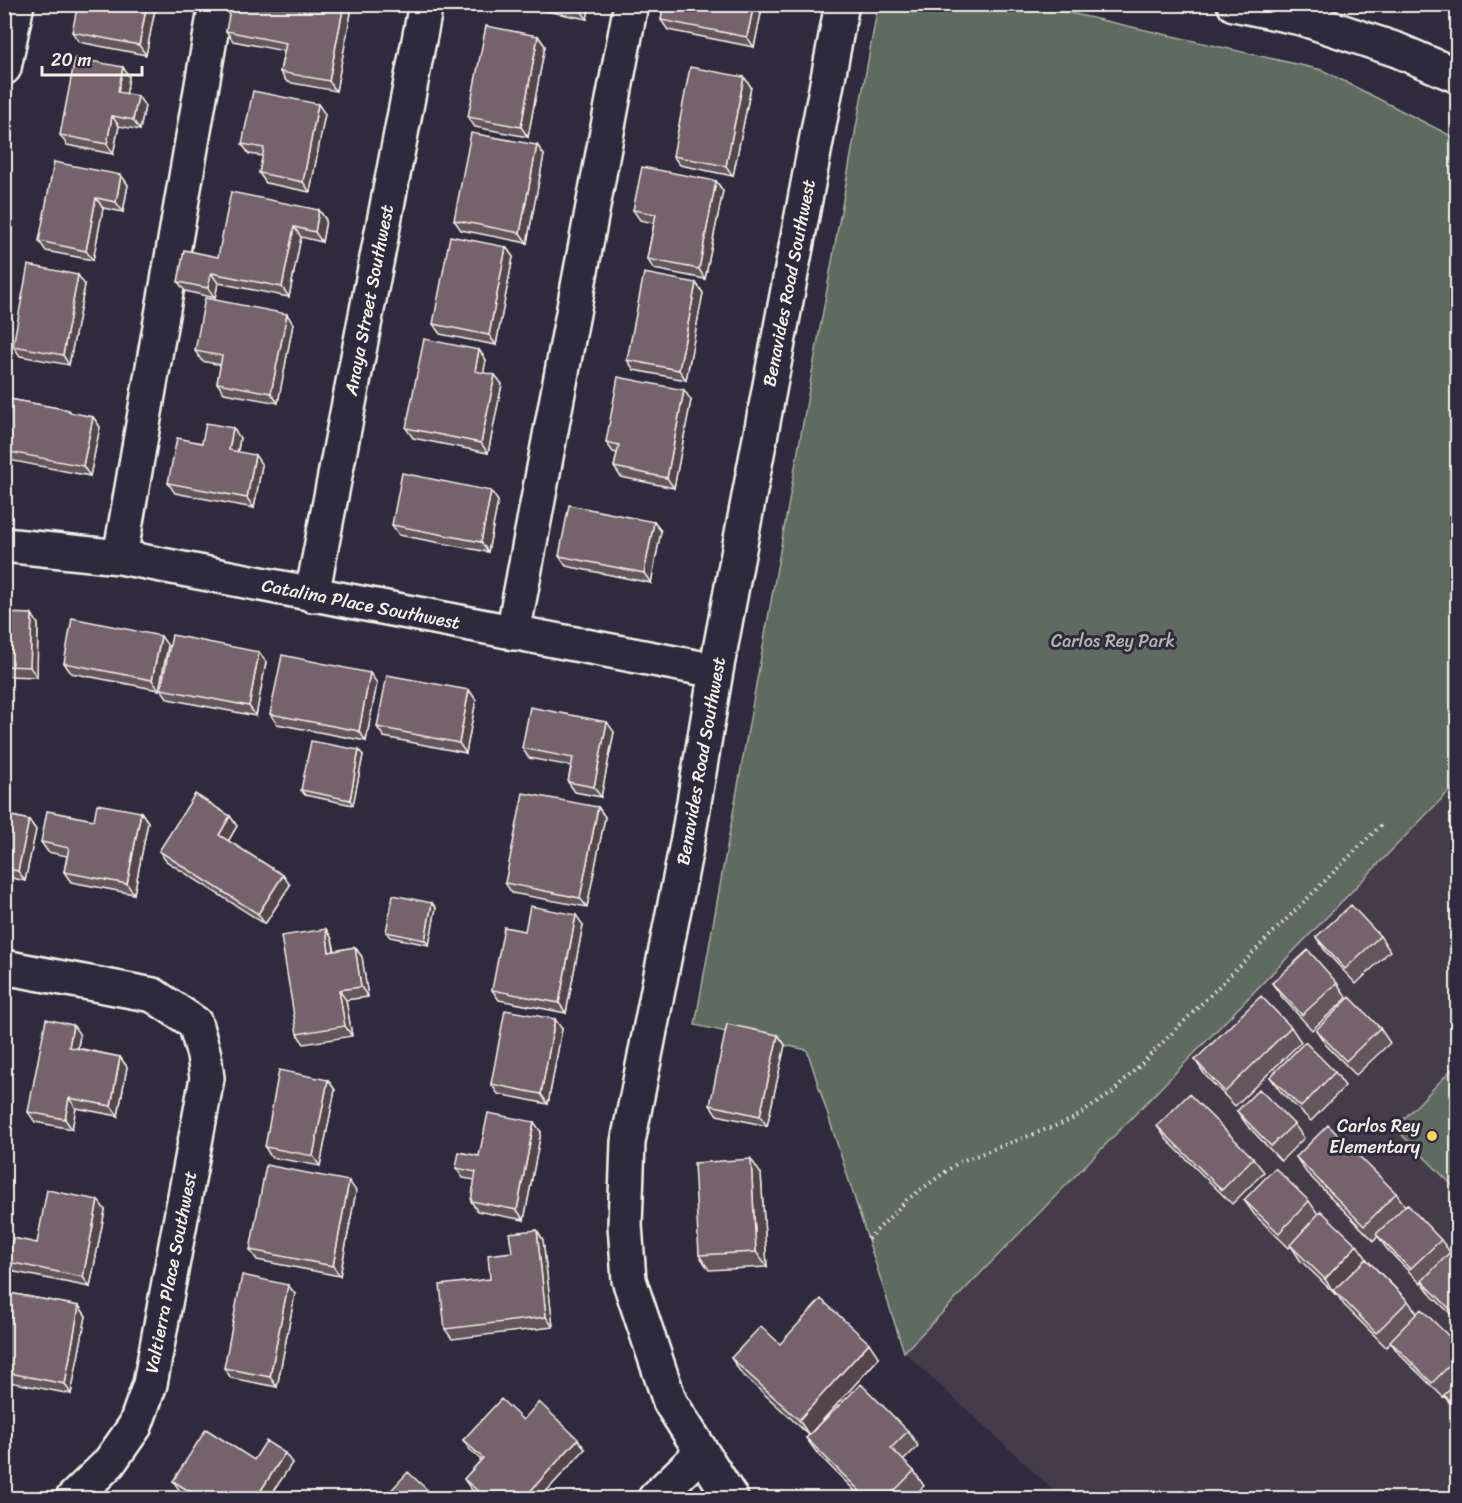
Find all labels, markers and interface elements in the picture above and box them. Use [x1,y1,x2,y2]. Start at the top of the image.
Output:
scale bar [42,39,142,77]
text: 20 m [51,44,91,76]
street label: Benavides Road Southwest [753,176,825,390]
street label: Anaya Street Southwest [335,202,403,399]
street label: Catalina Place Southwest [259,569,463,639]
park label: Carlos Rey Park [1051,625,1175,657]
street label: Benavides Road Southwest [667,654,735,868]
place label: Carlos Rey Elementary [1329,1110,1421,1163]
marker: Carlos Rey Elementary [1425,1129,1439,1143]
street label: Valtierra Place Southwest [136,1168,206,1376]

